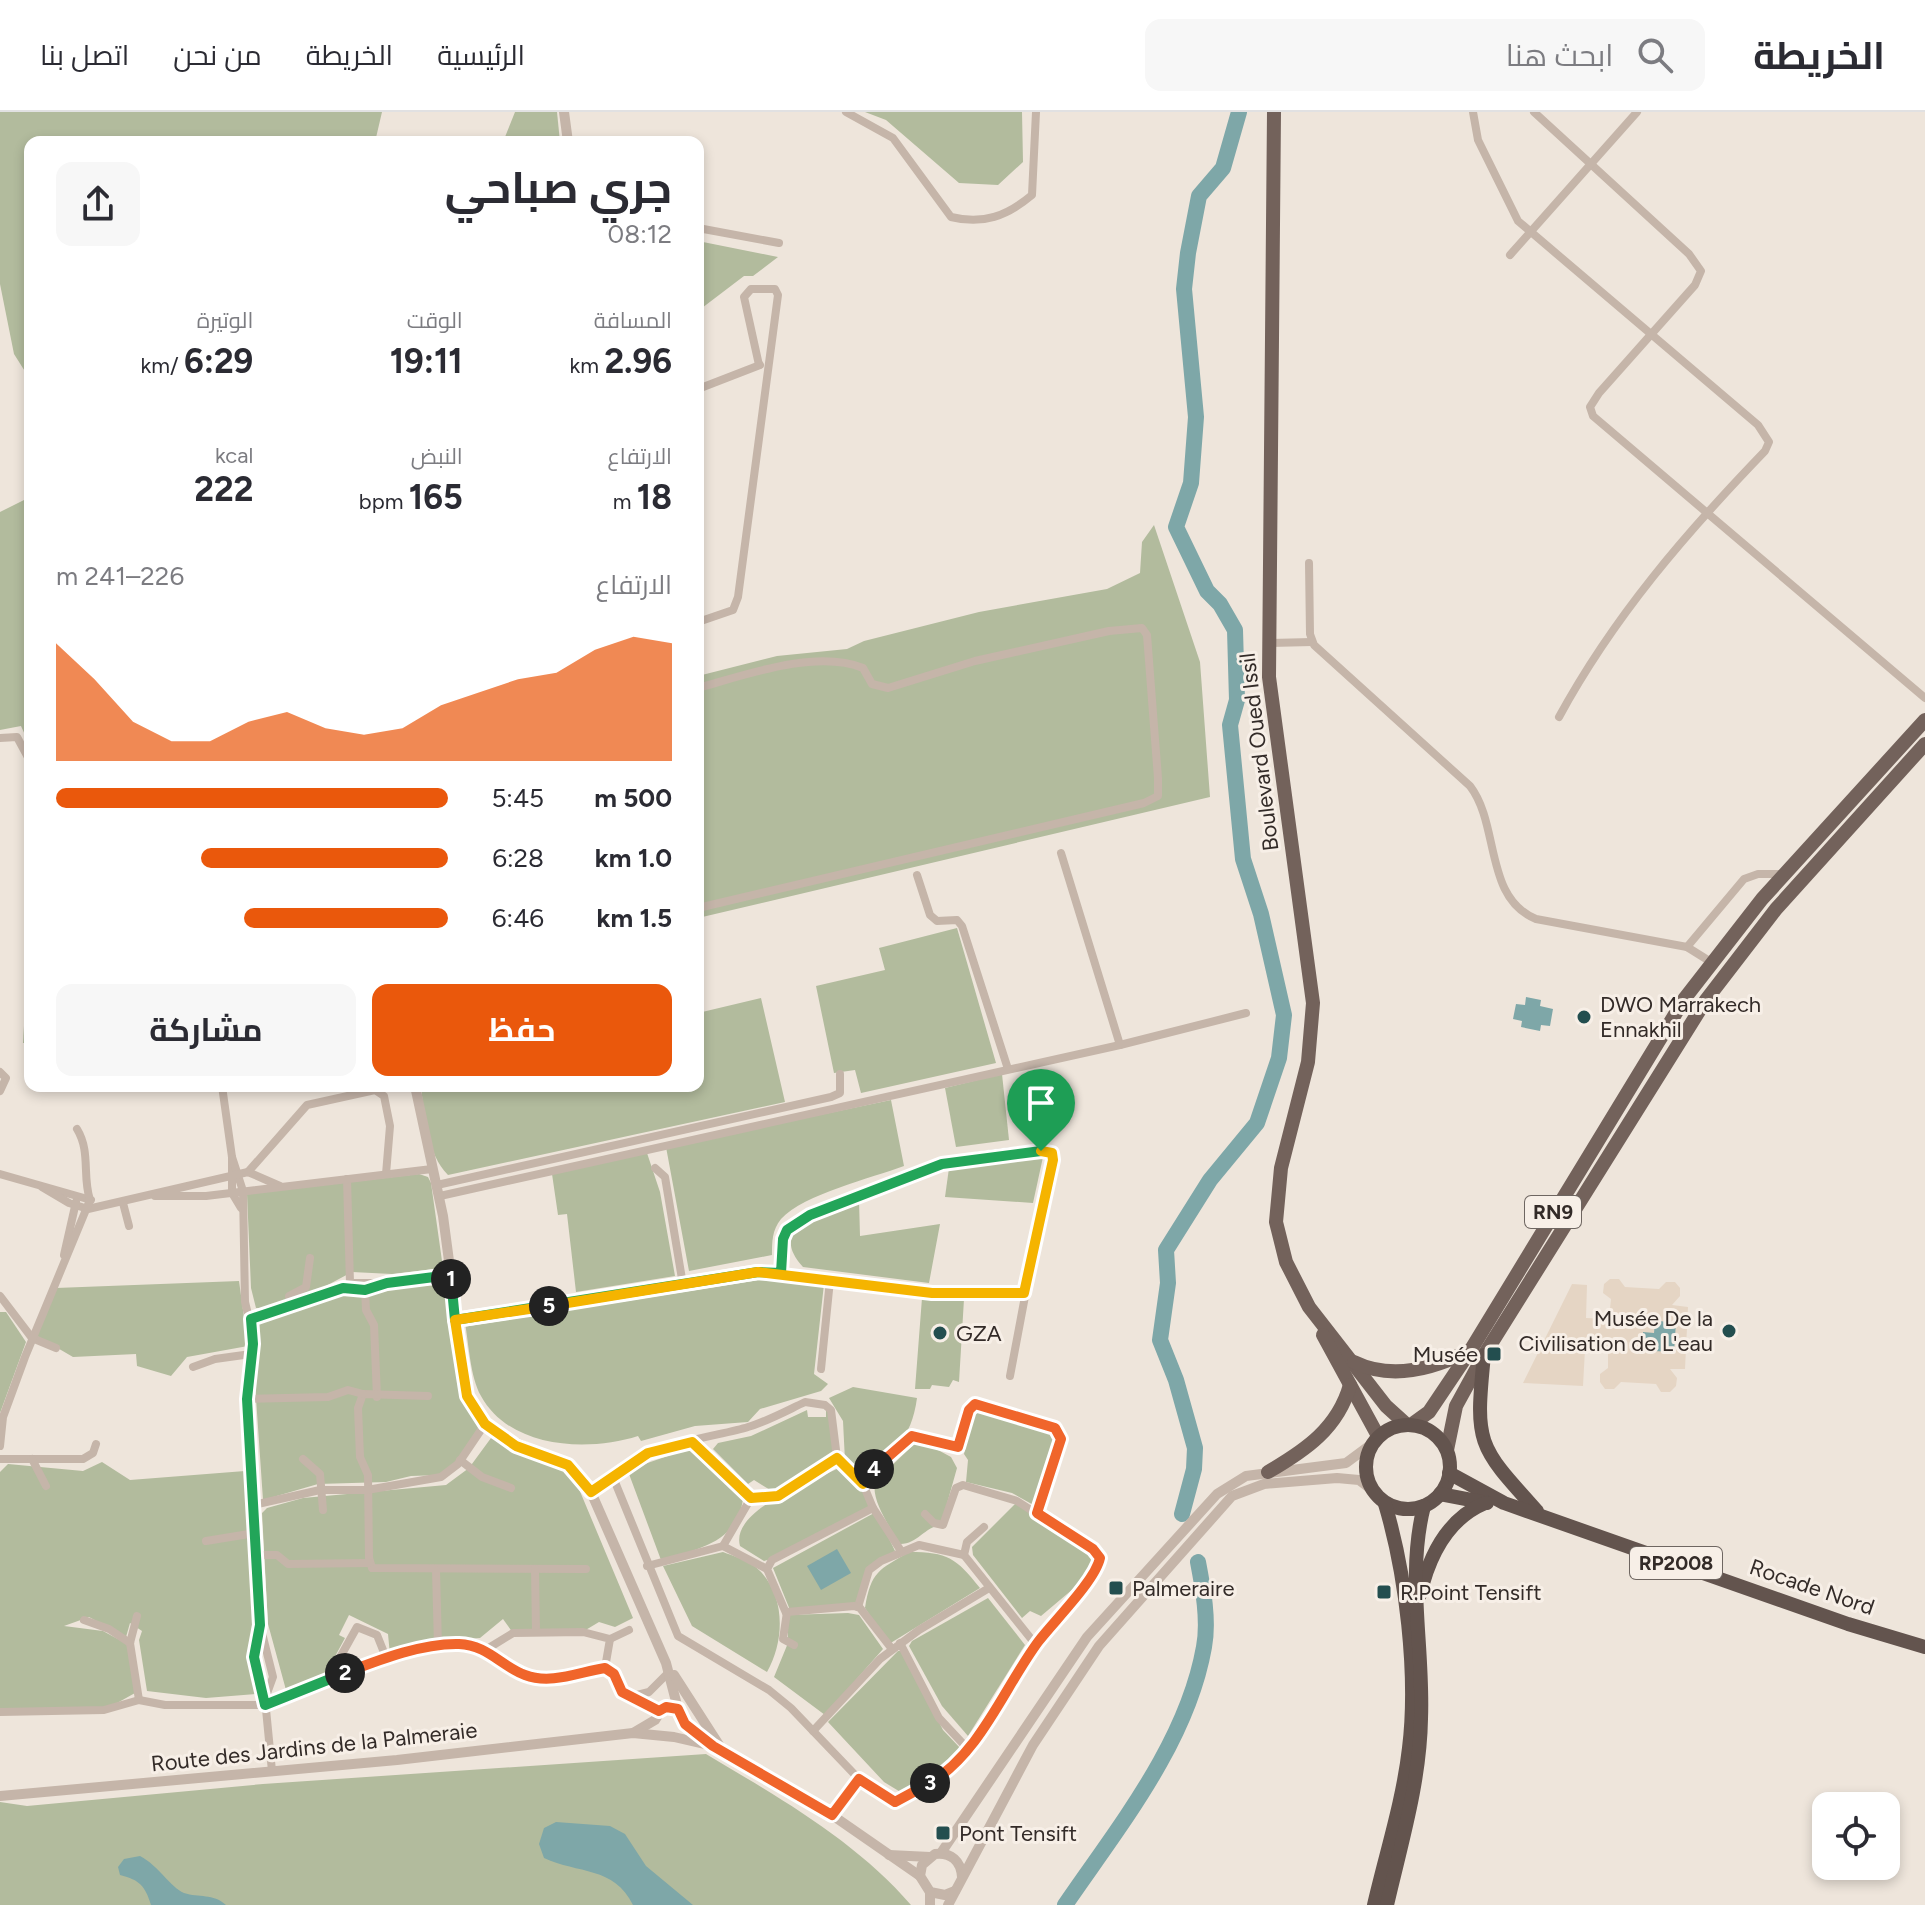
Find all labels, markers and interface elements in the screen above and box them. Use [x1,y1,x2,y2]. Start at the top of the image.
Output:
search box [1145,19,1705,91]
icon: search [1633,33,1677,77]
text: الخريطة [1753,33,1885,79]
text: ابحث هنا [1506,37,1613,74]
text: اتصل بنا [40,38,129,72]
text: من نحن [173,38,262,72]
text: الخريطة [306,38,393,72]
text: الرئيسية [437,38,525,72]
text: جري صباحي [445,161,672,214]
button: share [56,162,140,246]
text: 08:12 [608,218,672,250]
text: الوتيرة [197,307,253,334]
text: الوقت [407,307,463,334]
text: المسافة [594,307,672,334]
text: 6:29 [184,341,253,382]
text: 19:11 [390,341,463,382]
text: 2.96 [604,341,672,382]
text: /km [141,352,184,379]
text: km [570,352,604,379]
text: kcal [215,442,253,469]
text: النبض [411,443,463,470]
text: الارتفاع [608,443,672,470]
text: 222 [194,469,253,510]
text: 165 [409,477,463,518]
text: 18 [637,477,672,518]
text: bpm [359,488,409,515]
text: m [613,488,637,515]
text: 226–241 m [56,560,184,592]
text: الارتفاع [596,569,672,601]
street label: Boulevard Oued Issil [1233,651,1285,853]
text: 5:45 [491,782,544,814]
text: 500 m [594,782,672,814]
text: 6:28 [492,842,544,874]
text: 1.0 km [595,842,672,874]
text: 6:46 [492,902,544,934]
text: 1.5 km [597,902,672,934]
button: مشاركة [56,984,356,1076]
button: حفظ [372,984,672,1076]
place label: DWO Marrakech Ennakhil [1600,991,1761,1043]
marker: DWO Marrakech Ennakhil [1575,1008,1593,1026]
pin [1007,1069,1075,1151]
icon: arrive [1019,1081,1063,1125]
road number: RN9 [1525,1196,1581,1228]
pin: 1 [431,1259,471,1299]
text: 1 [446,1265,456,1292]
pin: 5 [529,1286,569,1326]
text: 5 [543,1292,555,1319]
place label: Musée De la Civilisation de L'eau [1518,1305,1713,1357]
place label: GZA [956,1320,1002,1347]
marker: Musée De la Civilisation de L'eau [1720,1322,1738,1340]
marker: GZA [931,1324,949,1342]
place label: Musée [1413,1341,1478,1368]
marker: Musée [1485,1345,1503,1363]
pin: 4 [854,1449,894,1489]
text: 4 [867,1455,881,1482]
road number: RP2008 [1630,1547,1722,1579]
street label: Rocade Nord [1746,1553,1878,1621]
place label: Palmeraire [1132,1575,1235,1602]
marker: Palmeraire [1107,1579,1125,1597]
place label: R.Point Tensift [1400,1579,1542,1606]
marker: R.Point Tensift [1375,1583,1393,1601]
pin: 2 [325,1653,365,1693]
text: 2 [339,1659,351,1686]
street label: Route des Jardins de la Palmeraie [150,1716,478,1778]
pin: 3 [910,1763,950,1803]
text: 3 [924,1769,936,1796]
map controls [1812,1792,1900,1880]
button: locate [1812,1792,1900,1880]
place label: Pont Tensift [959,1820,1077,1847]
marker: Pont Tensift [934,1824,952,1842]

